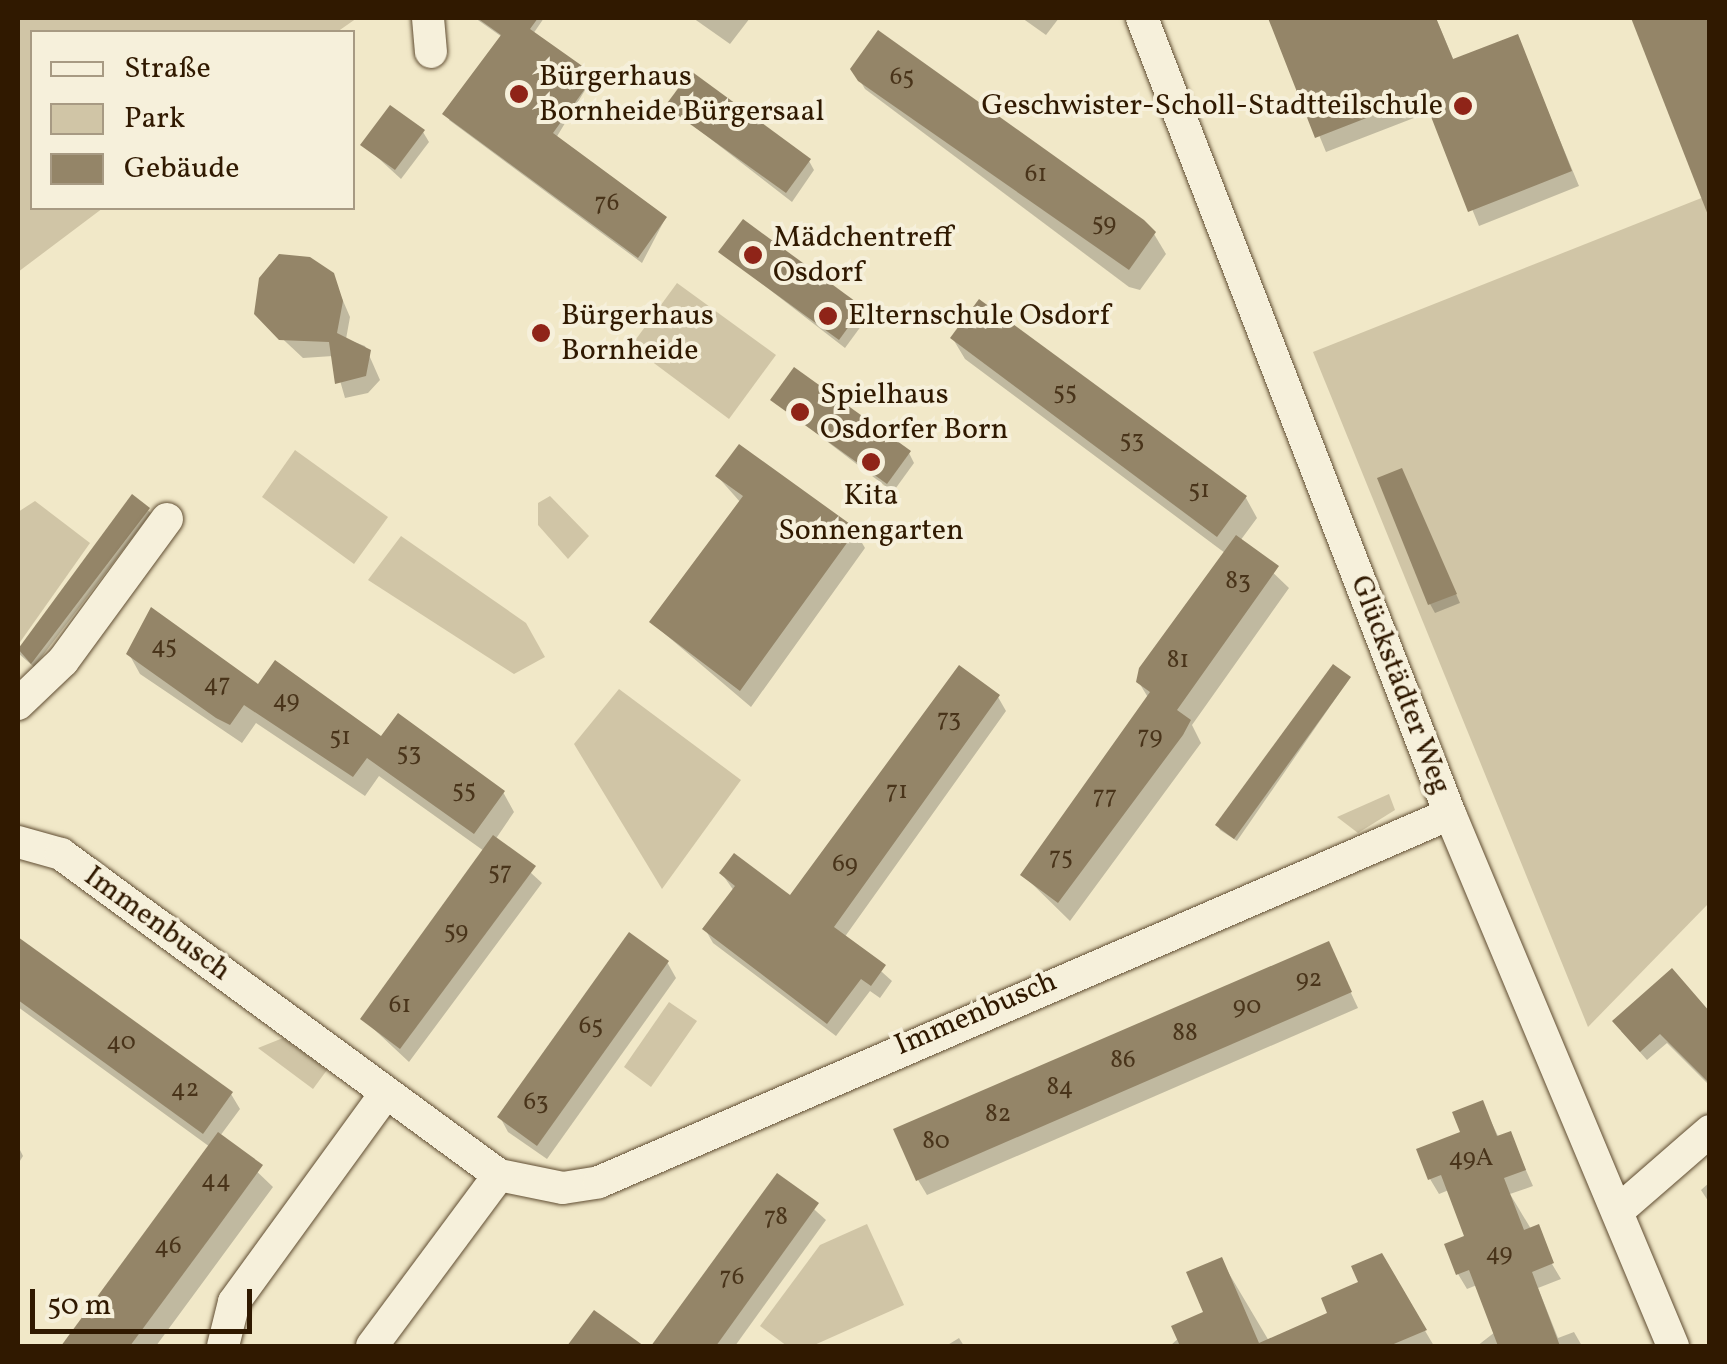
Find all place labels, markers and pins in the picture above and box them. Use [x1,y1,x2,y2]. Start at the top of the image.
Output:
place label: Bürgerhaus Bornheide Bürgersaal [539,59,824,130]
marker: Bürgerhaus Bornheide Bürgersaal [508,83,530,105]
place label: Geschwister-Scholl-Stadtteilschule [982,88,1443,124]
marker: Geschwister-Scholl-Stadtteilschule [1452,95,1474,117]
place label: Mädchentreff Osdorf [773,220,953,290]
marker: Mädchentreff Osdorf [742,244,764,266]
place label: Bürgerhaus Bornheide [561,298,714,368]
place label: Elternschule Osdorf [848,298,1110,334]
marker: Elternschule Osdorf [817,305,839,327]
marker: Bürgerhaus Bornheide [530,322,552,344]
place label: Spielhaus Osdorfer Born [820,377,1008,448]
marker: Spielhaus Osdorfer Born [789,401,811,423]
marker: Kita Sonnengarten [860,451,882,473]
place label: Kita Sonnengarten [778,478,964,548]

